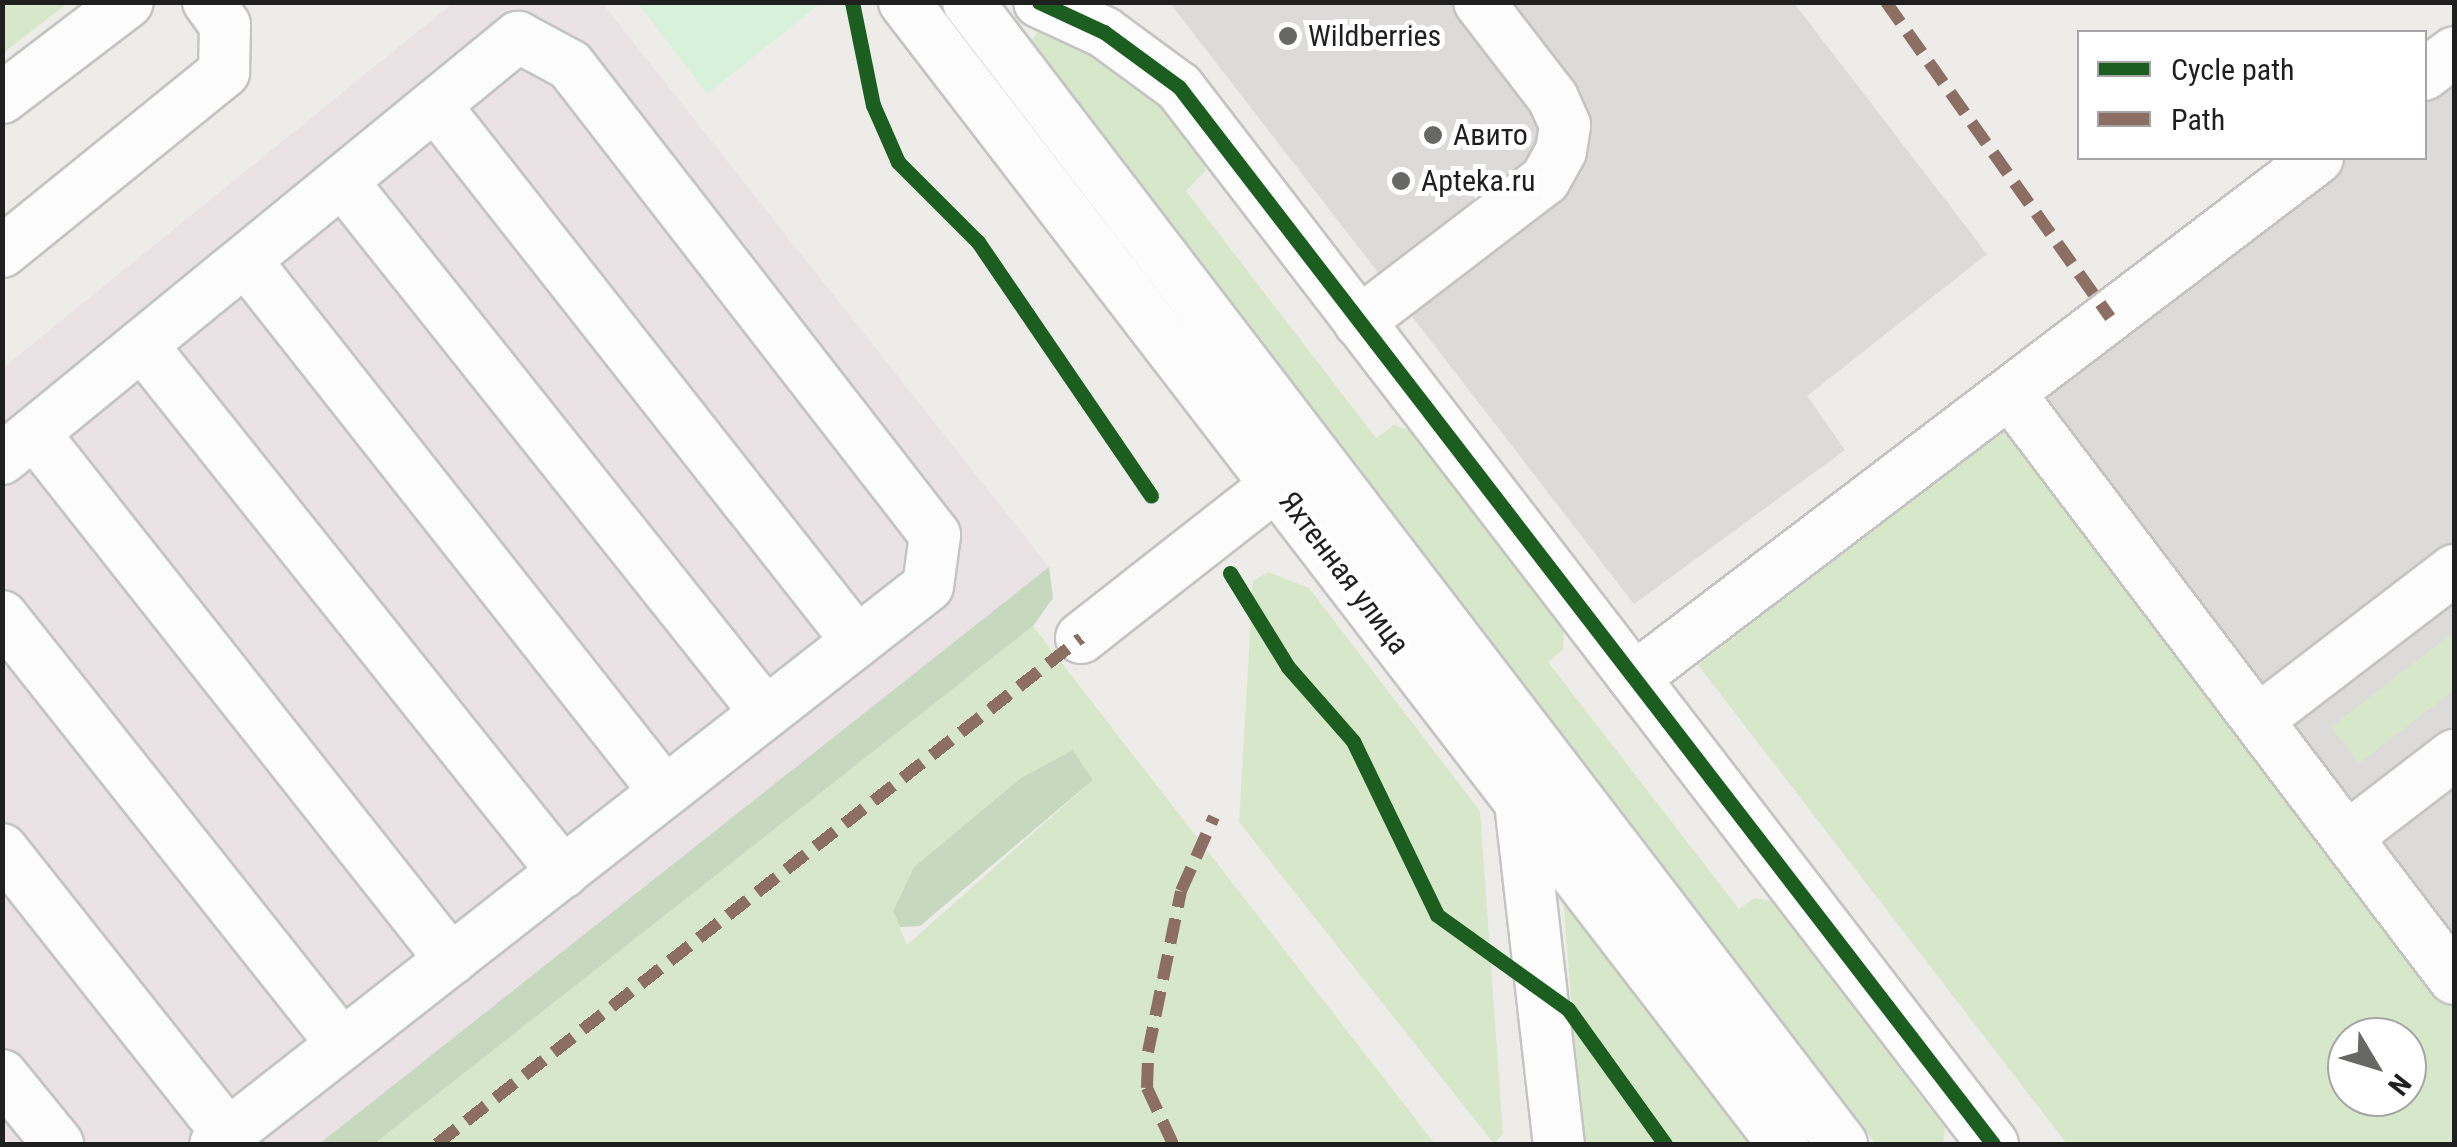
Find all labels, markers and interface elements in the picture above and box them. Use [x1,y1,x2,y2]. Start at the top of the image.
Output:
place label: Wildberries [1308,18,1441,54]
marker: Wildberries [1277,25,1299,47]
legend [2077,30,2427,160]
text: Cycle path [2171,52,2295,87]
text: Path [2171,102,2225,137]
place label: Авито [1453,117,1528,153]
marker: Авито [1422,124,1444,146]
place label: Apteka.ru [1421,163,1535,199]
marker: Apteka.ru [1390,170,1412,192]
street label: Яхтенная улица [1271,484,1417,662]
north arrow [2327,1017,2427,1117]
text: N [2381,1068,2418,1101]

